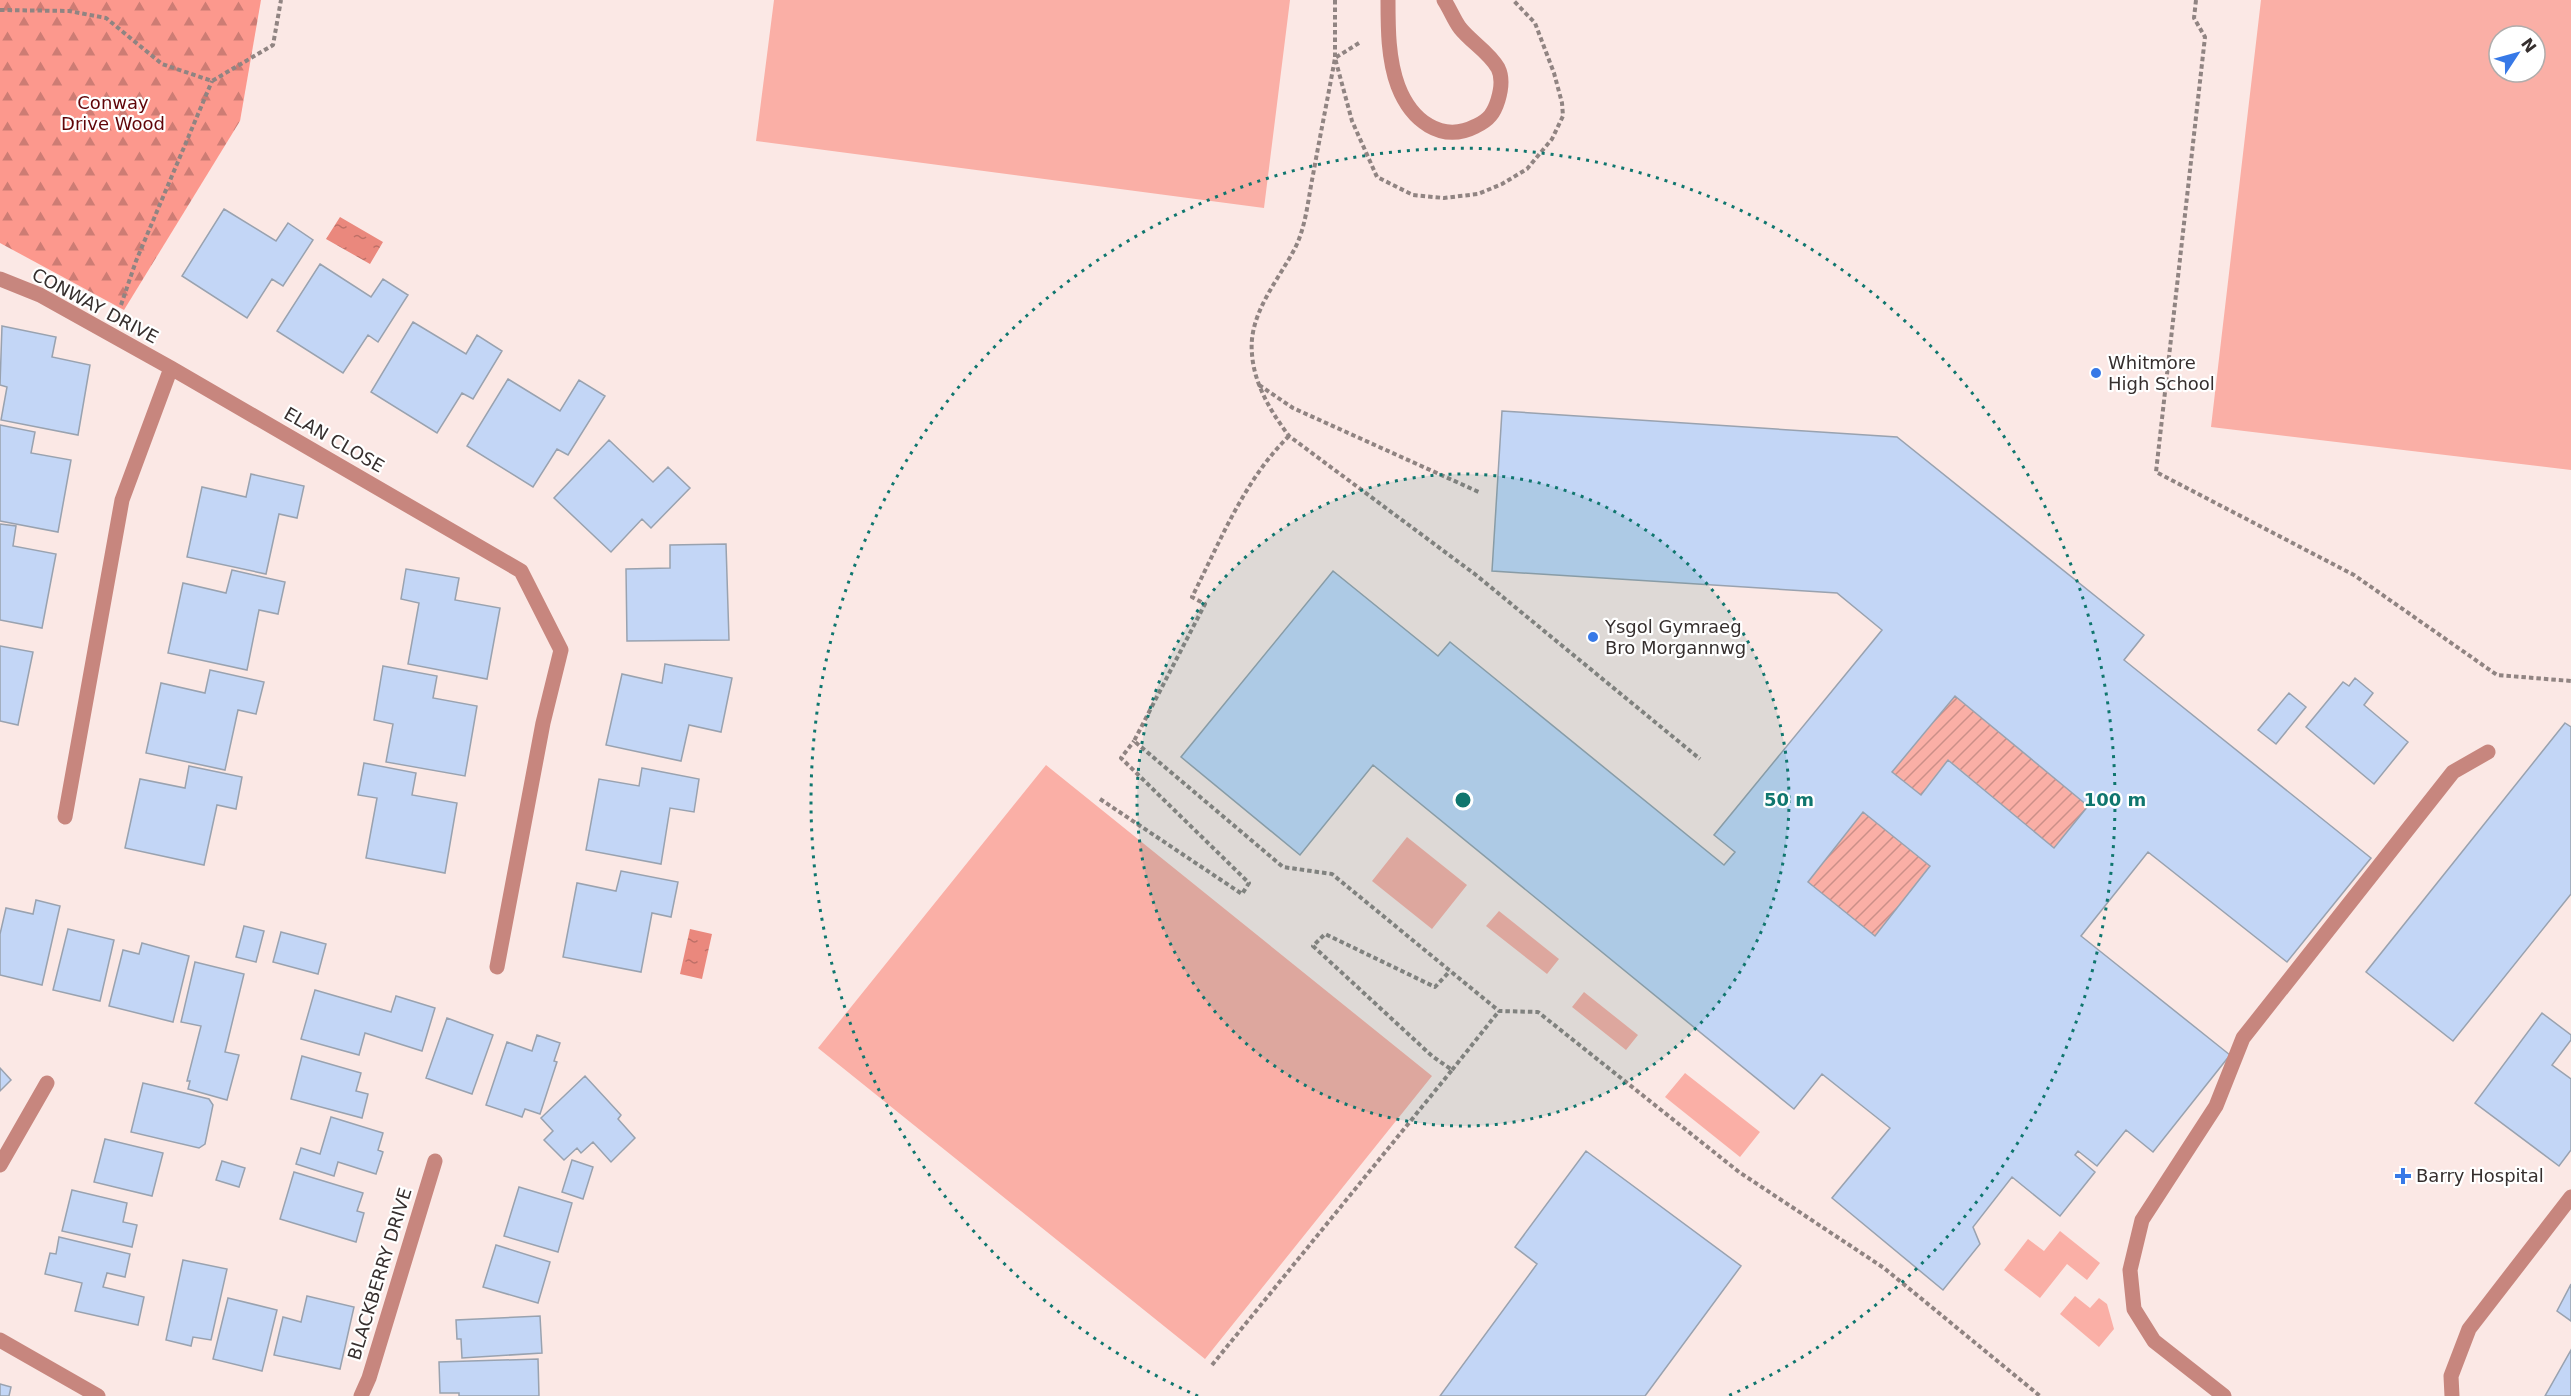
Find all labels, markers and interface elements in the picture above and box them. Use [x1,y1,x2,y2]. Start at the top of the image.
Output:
north arrow [2487,24,2547,84]
text: N [2517,34,2540,56]
park label: Conway Drive Wood [61,92,165,134]
street label: CONWAY DRIVE [28,263,162,348]
place label: Whitmore High School [2108,352,2215,394]
marker: Whitmore High School [2089,366,2103,380]
street label: ELAN CLOSE [280,402,388,477]
place label: Ysgol Gymraeg Bro Morgannwg [1604,616,1746,658]
marker: Ysgol Gymraeg Bro Morgannwg [1586,630,1600,644]
text: 50 m [1764,789,1814,810]
text: 100 m [2084,789,2146,810]
centre of rings [1453,790,1473,810]
place label: Barry Hospital [2416,1165,2544,1186]
marker: Barry Hospital [2394,1167,2412,1185]
street label: BLACKBERRY DRIVE [343,1185,416,1362]

